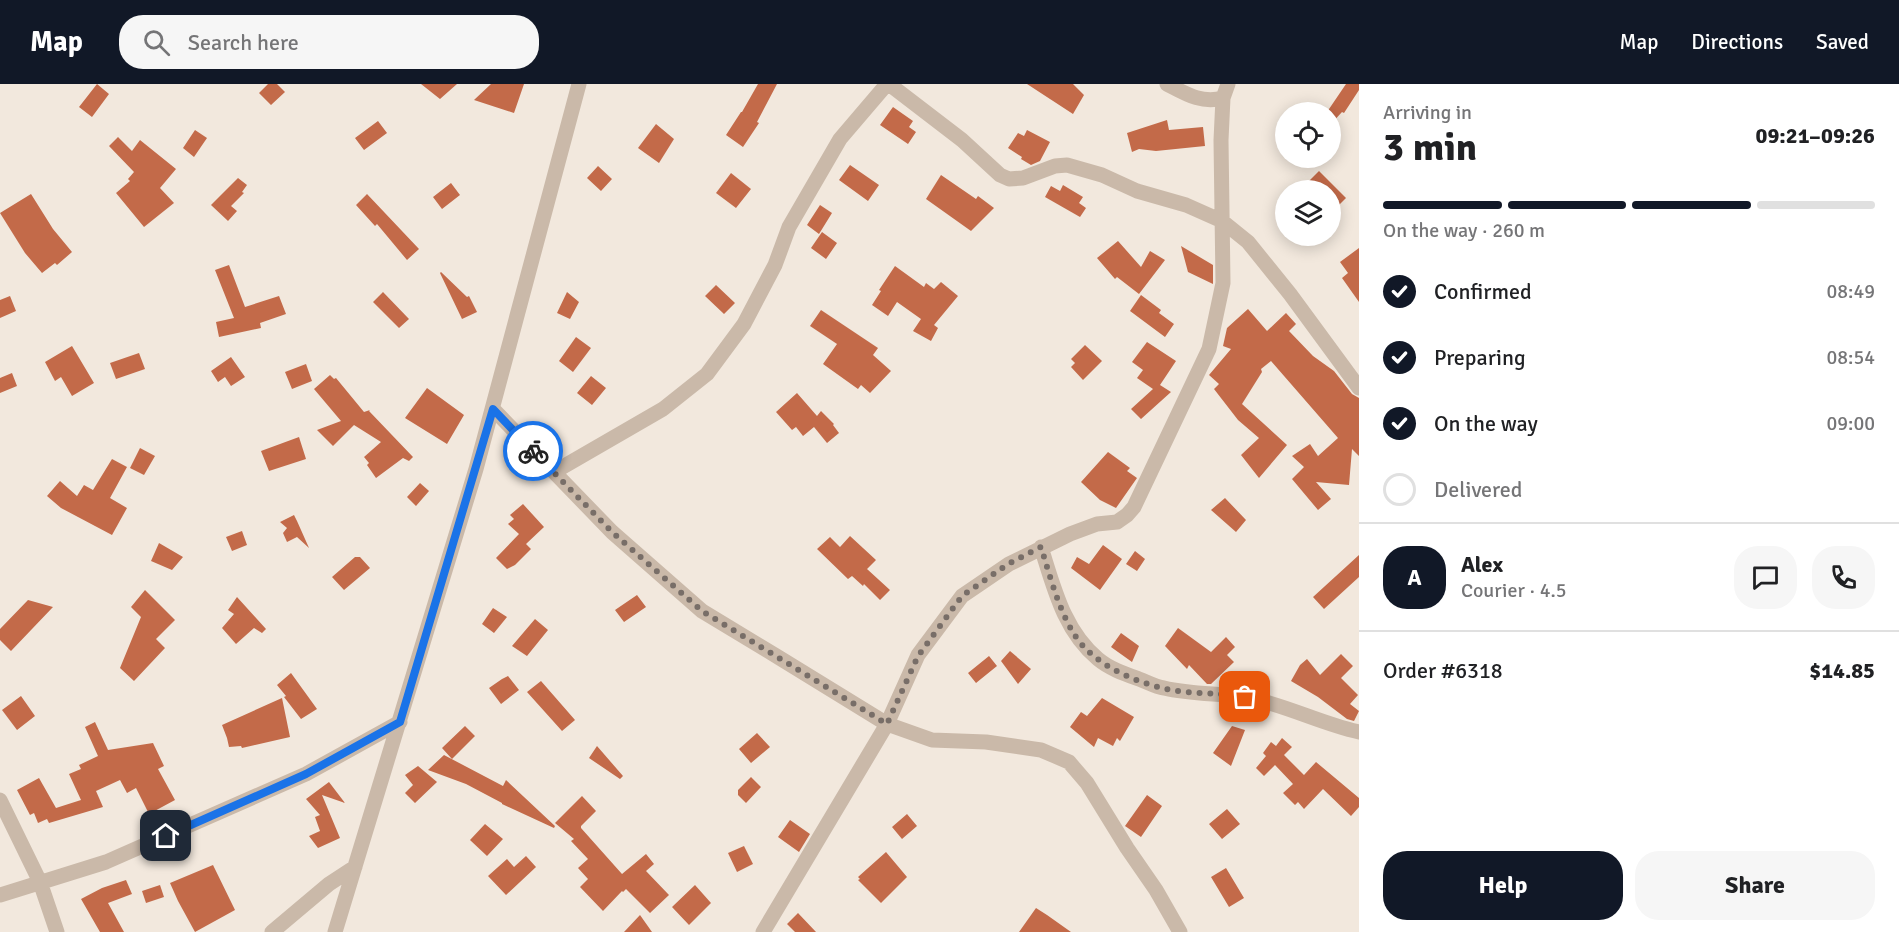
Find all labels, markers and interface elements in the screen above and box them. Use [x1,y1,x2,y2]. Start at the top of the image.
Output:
search box [119,15,539,69]
text: Map [30,25,83,59]
icon: search [140,26,173,59]
text: Search here [188,29,299,56]
text: Map [1620,29,1658,55]
text: Directions [1691,29,1783,55]
text: Saved [1816,29,1869,55]
text: Arriving in [1383,100,1472,125]
map controls [1275,102,1341,246]
button: locate [1275,102,1341,168]
text: 09:21–09:26 [1756,122,1875,149]
text: 3 min [1383,123,1477,171]
button: layers [1275,180,1341,246]
text: On the way · 260 m [1383,218,1545,243]
icon: check [1383,275,1416,308]
text: Confirmed [1434,278,1532,305]
text: 08:49 [1826,279,1875,304]
icon: check [1383,341,1416,374]
text: Preparing [1434,344,1526,371]
text: 08:54 [1826,345,1875,370]
icon: check [1383,407,1416,440]
text: On the way [1434,410,1538,437]
text: 09:00 [1826,411,1875,436]
courier [503,421,563,481]
icon: bike [517,435,550,468]
text: Delivered [1434,476,1522,503]
button: chat [1734,546,1797,609]
button: phone [1812,546,1875,609]
text: Alex [1461,551,1503,578]
text: A [1407,564,1422,591]
text: Courier · 4.5 [1461,578,1567,603]
text: Order #6318 [1383,657,1503,684]
text: $14.85 [1809,657,1875,684]
pin [1219,671,1270,722]
icon: bag [1228,680,1261,713]
pin [140,810,191,861]
icon: home [149,819,182,852]
button: Help [1383,851,1623,920]
button: Share [1635,851,1875,920]

